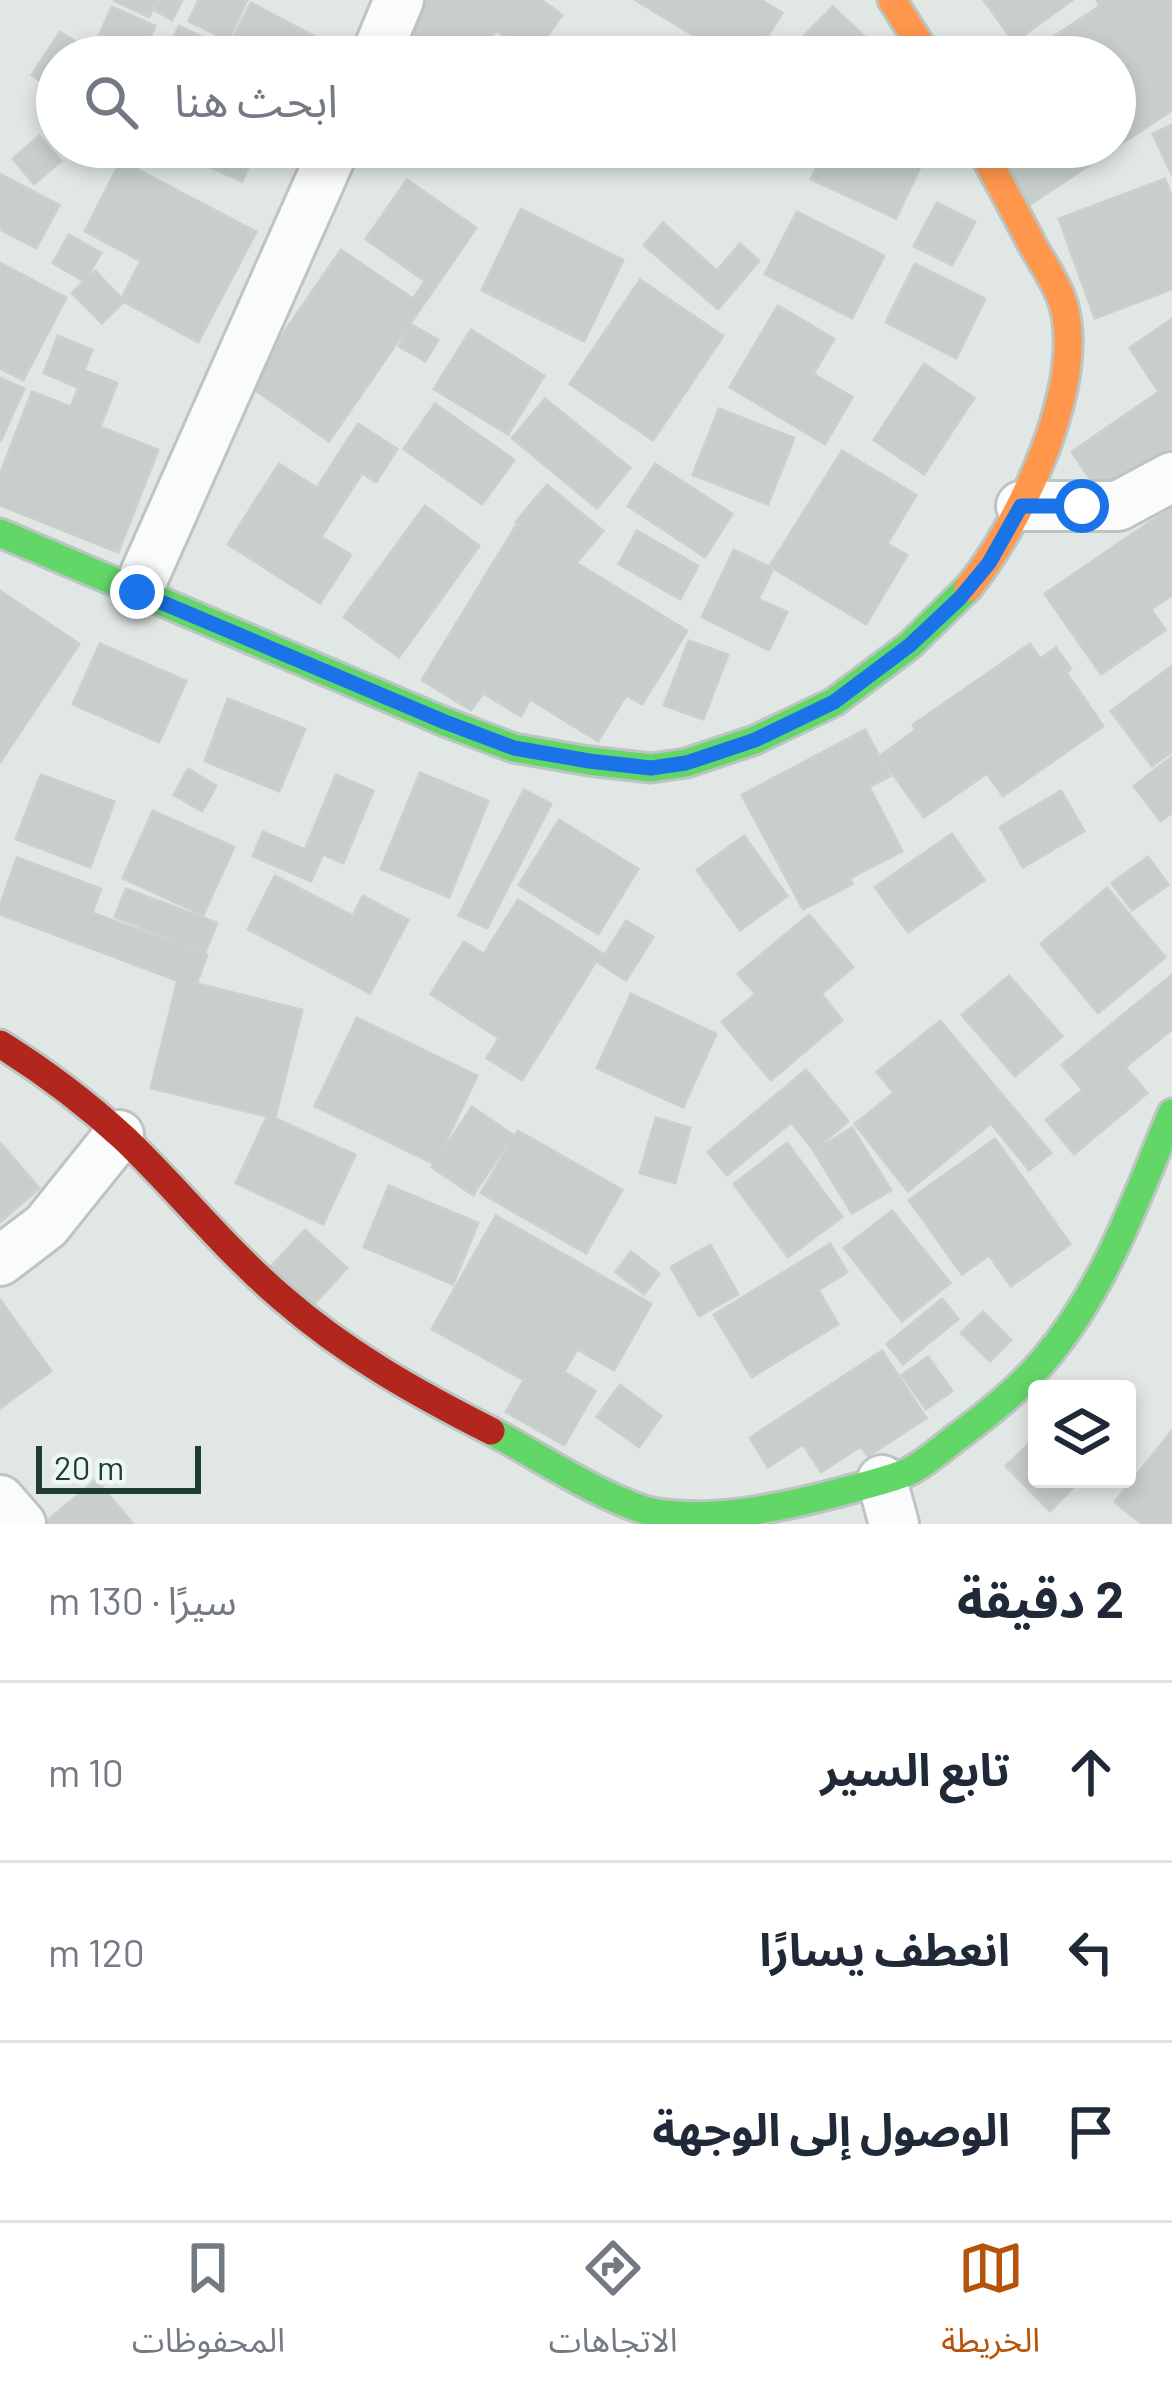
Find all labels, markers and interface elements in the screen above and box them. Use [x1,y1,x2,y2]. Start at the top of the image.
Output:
search box [36,36,1136,168]
icon: search [78,69,144,135]
text: ابحث هنا [174,72,338,126]
route start [1055,479,1109,533]
route end [110,565,164,619]
map controls [1028,1380,1136,1488]
button: layers [1028,1380,1136,1488]
scale bar [36,1440,201,1493]
text: 20 m [54,1447,124,1487]
text: 2 دقيقة [957,1567,1124,1628]
text: سيرًا · 130 m [48,1576,237,1623]
icon: ahead [1058,1739,1124,1805]
text: تابع السير [820,1741,1010,1795]
text: 10 m [48,1748,124,1795]
icon: left [1058,1919,1124,1985]
text: انعطف يسارًا [759,1921,1010,1975]
text: 120 m [48,1928,145,1975]
icon: arrive [1058,2099,1124,2165]
text: الوصول إلى الوجهة [652,2101,1010,2155]
tab: المحفوظات [132,2235,285,2376]
tab: الاتجاهات [549,2235,678,2376]
tab: الخريطة [941,2235,1040,2376]

